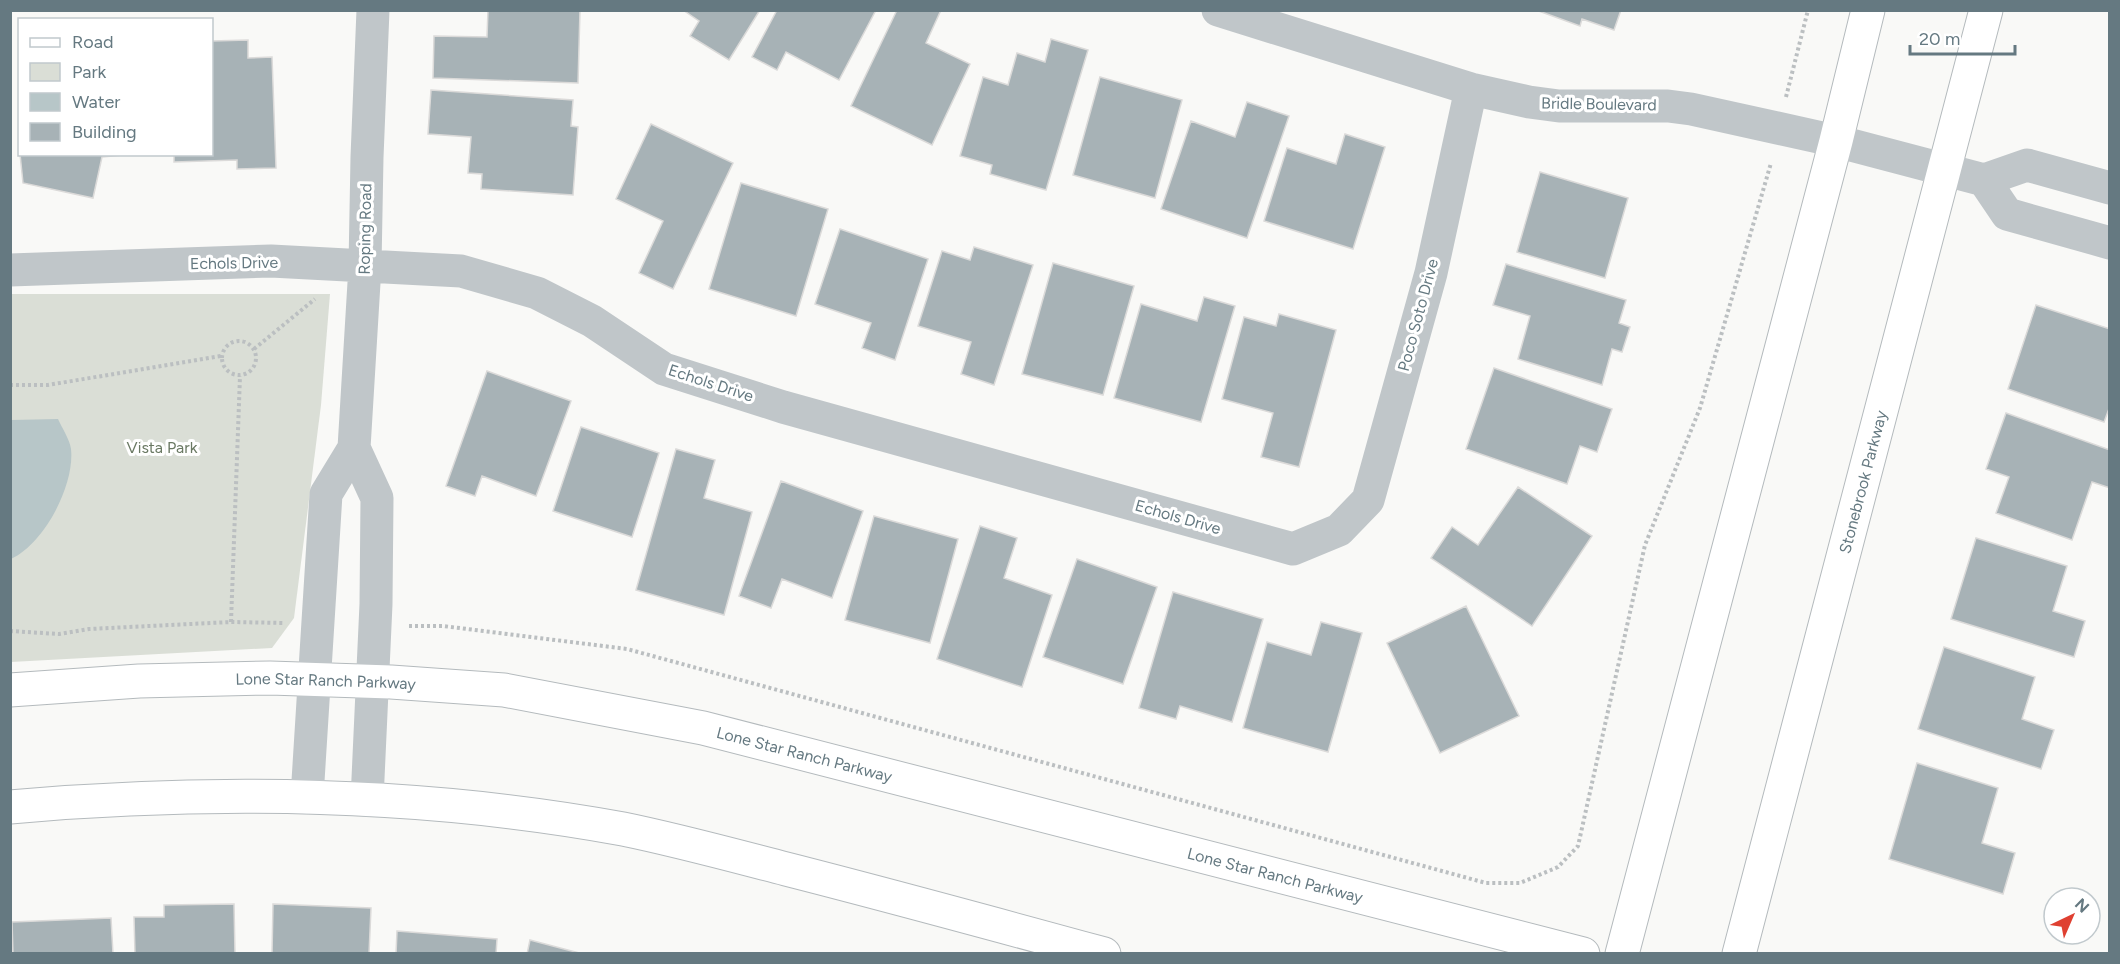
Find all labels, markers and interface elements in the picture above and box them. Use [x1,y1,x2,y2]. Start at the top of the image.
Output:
legend [18,18,213,156]
scale bar [1910,18,2015,56]
text: 20 m [1919,28,1960,50]
text: Road [72,31,113,53]
text: Park [72,61,107,83]
text: Water [72,91,120,113]
street label: Bridle Boulevard [1541,93,1657,115]
text: Building [72,121,137,143]
street label: Roping Road [355,183,375,275]
street label: Echols Drive [190,253,279,273]
street label: Poco Soto Drive [1394,256,1442,373]
street label: Echols Drive [666,360,756,406]
street label: Stonebrook Parkway [1835,408,1890,556]
park label: Vista Park [127,438,198,457]
street label: Echols Drive [1133,496,1223,538]
street label: Lone Star Ranch Parkway [235,668,417,693]
street label: Lone Star Ranch Parkway [715,722,895,786]
street label: Lone Star Ranch Parkway [1185,843,1366,907]
north arrow [2042,886,2102,946]
text: N [2071,894,2093,917]

